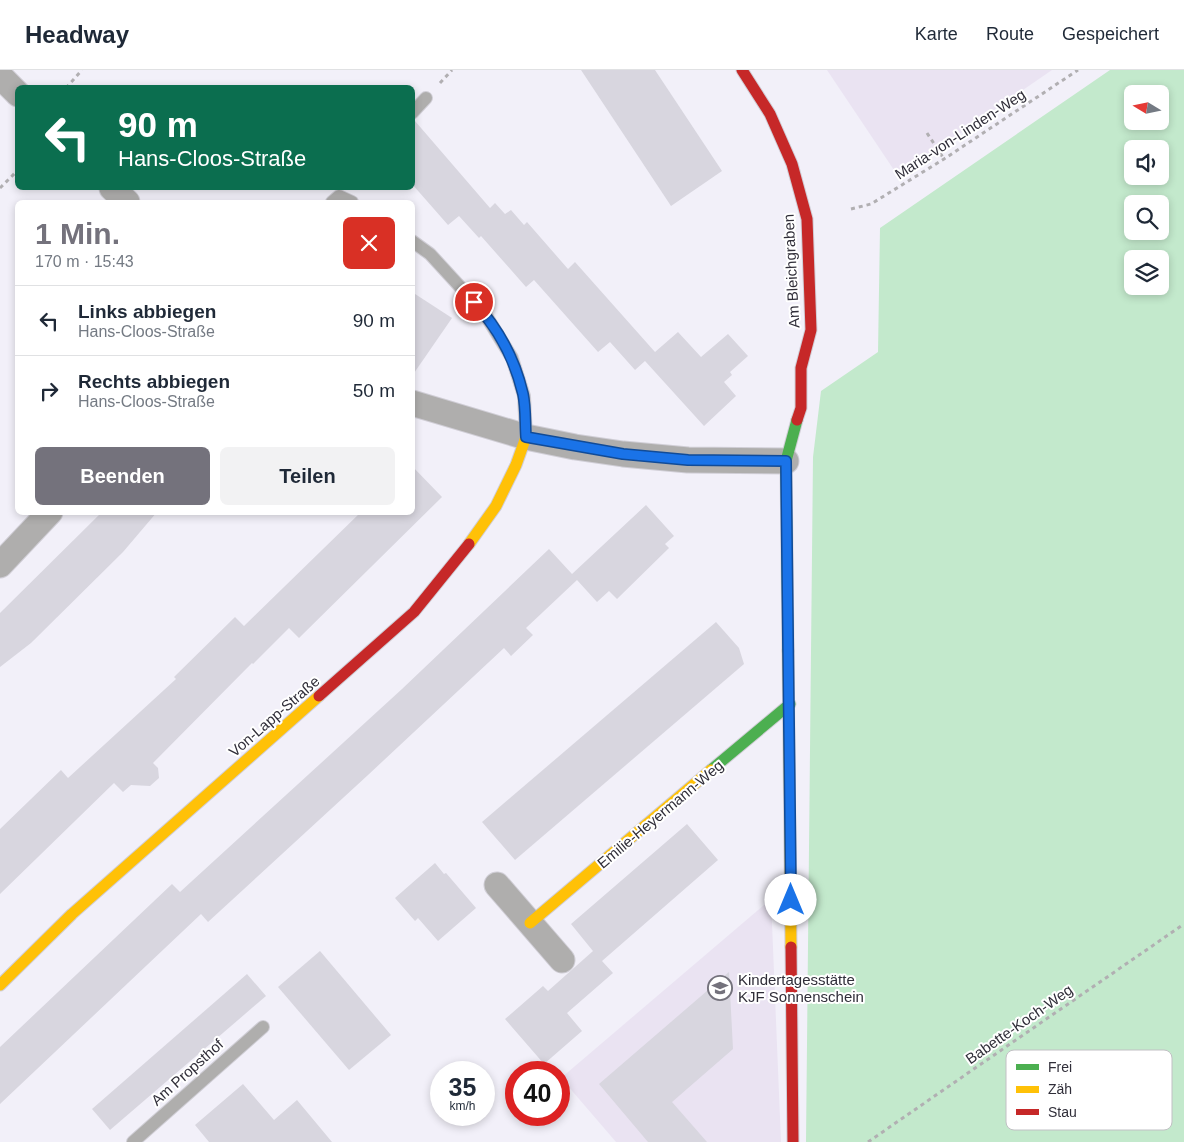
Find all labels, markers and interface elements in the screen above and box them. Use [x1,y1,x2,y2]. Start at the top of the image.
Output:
text: Headway [25,21,129,48]
text: Karte [915,24,958,44]
text: Route [986,24,1034,44]
text: Gespeichert [1062,24,1159,44]
street label: Maria-von-Linden-Weg [892,85,1028,183]
north arrow [1124,85,1169,130]
map controls [1124,85,1169,295]
icon: left [35,105,100,170]
text: 90 m [118,105,198,144]
button: sound [1124,140,1169,185]
text: Hans-Cloos-Straße [118,146,306,171]
button: search [1124,195,1169,240]
street label: Am Bleichgraben [780,214,802,328]
text: 1 Min. [35,217,120,250]
button: close [343,217,395,269]
button: layers [1124,250,1169,295]
text: 170 m · 15:43 [35,253,134,270]
pin [453,281,495,323]
icon: arrive [460,288,488,316]
text: Links abbiegen [78,301,216,322]
icon: left [35,307,63,335]
text: 90 m [353,310,395,331]
text: Hans-Cloos-Straße [78,323,215,340]
text: Rechts abbiegen [78,371,230,392]
icon: right [35,377,63,405]
text: 50 m [353,380,395,401]
text: Hans-Cloos-Straße [78,393,215,410]
button: Beenden [35,447,210,505]
button: Teilen [220,447,395,505]
street label: Von-Lapp-Straße [225,672,323,760]
street label: Emilie-Heyermann-Weg [594,756,726,872]
position arrow [764,873,816,925]
place label: Kindertagesstätte KJF Sonnenschein [738,971,864,1005]
school or university icon: Kindertagesstätte KJF Sonnenschein [707,975,733,1001]
street label: Babette-Koch-Weg [962,981,1076,1067]
street label: Am Propsthof [148,1035,227,1109]
legend [1006,1050,1172,1130]
text: Frei [1048,1059,1072,1075]
speed limit sign: 40 [505,1061,570,1126]
text: 35 [449,1073,476,1101]
text: Zäh [1048,1081,1072,1097]
text: km/h [449,1099,476,1113]
text: Stau [1048,1104,1077,1120]

